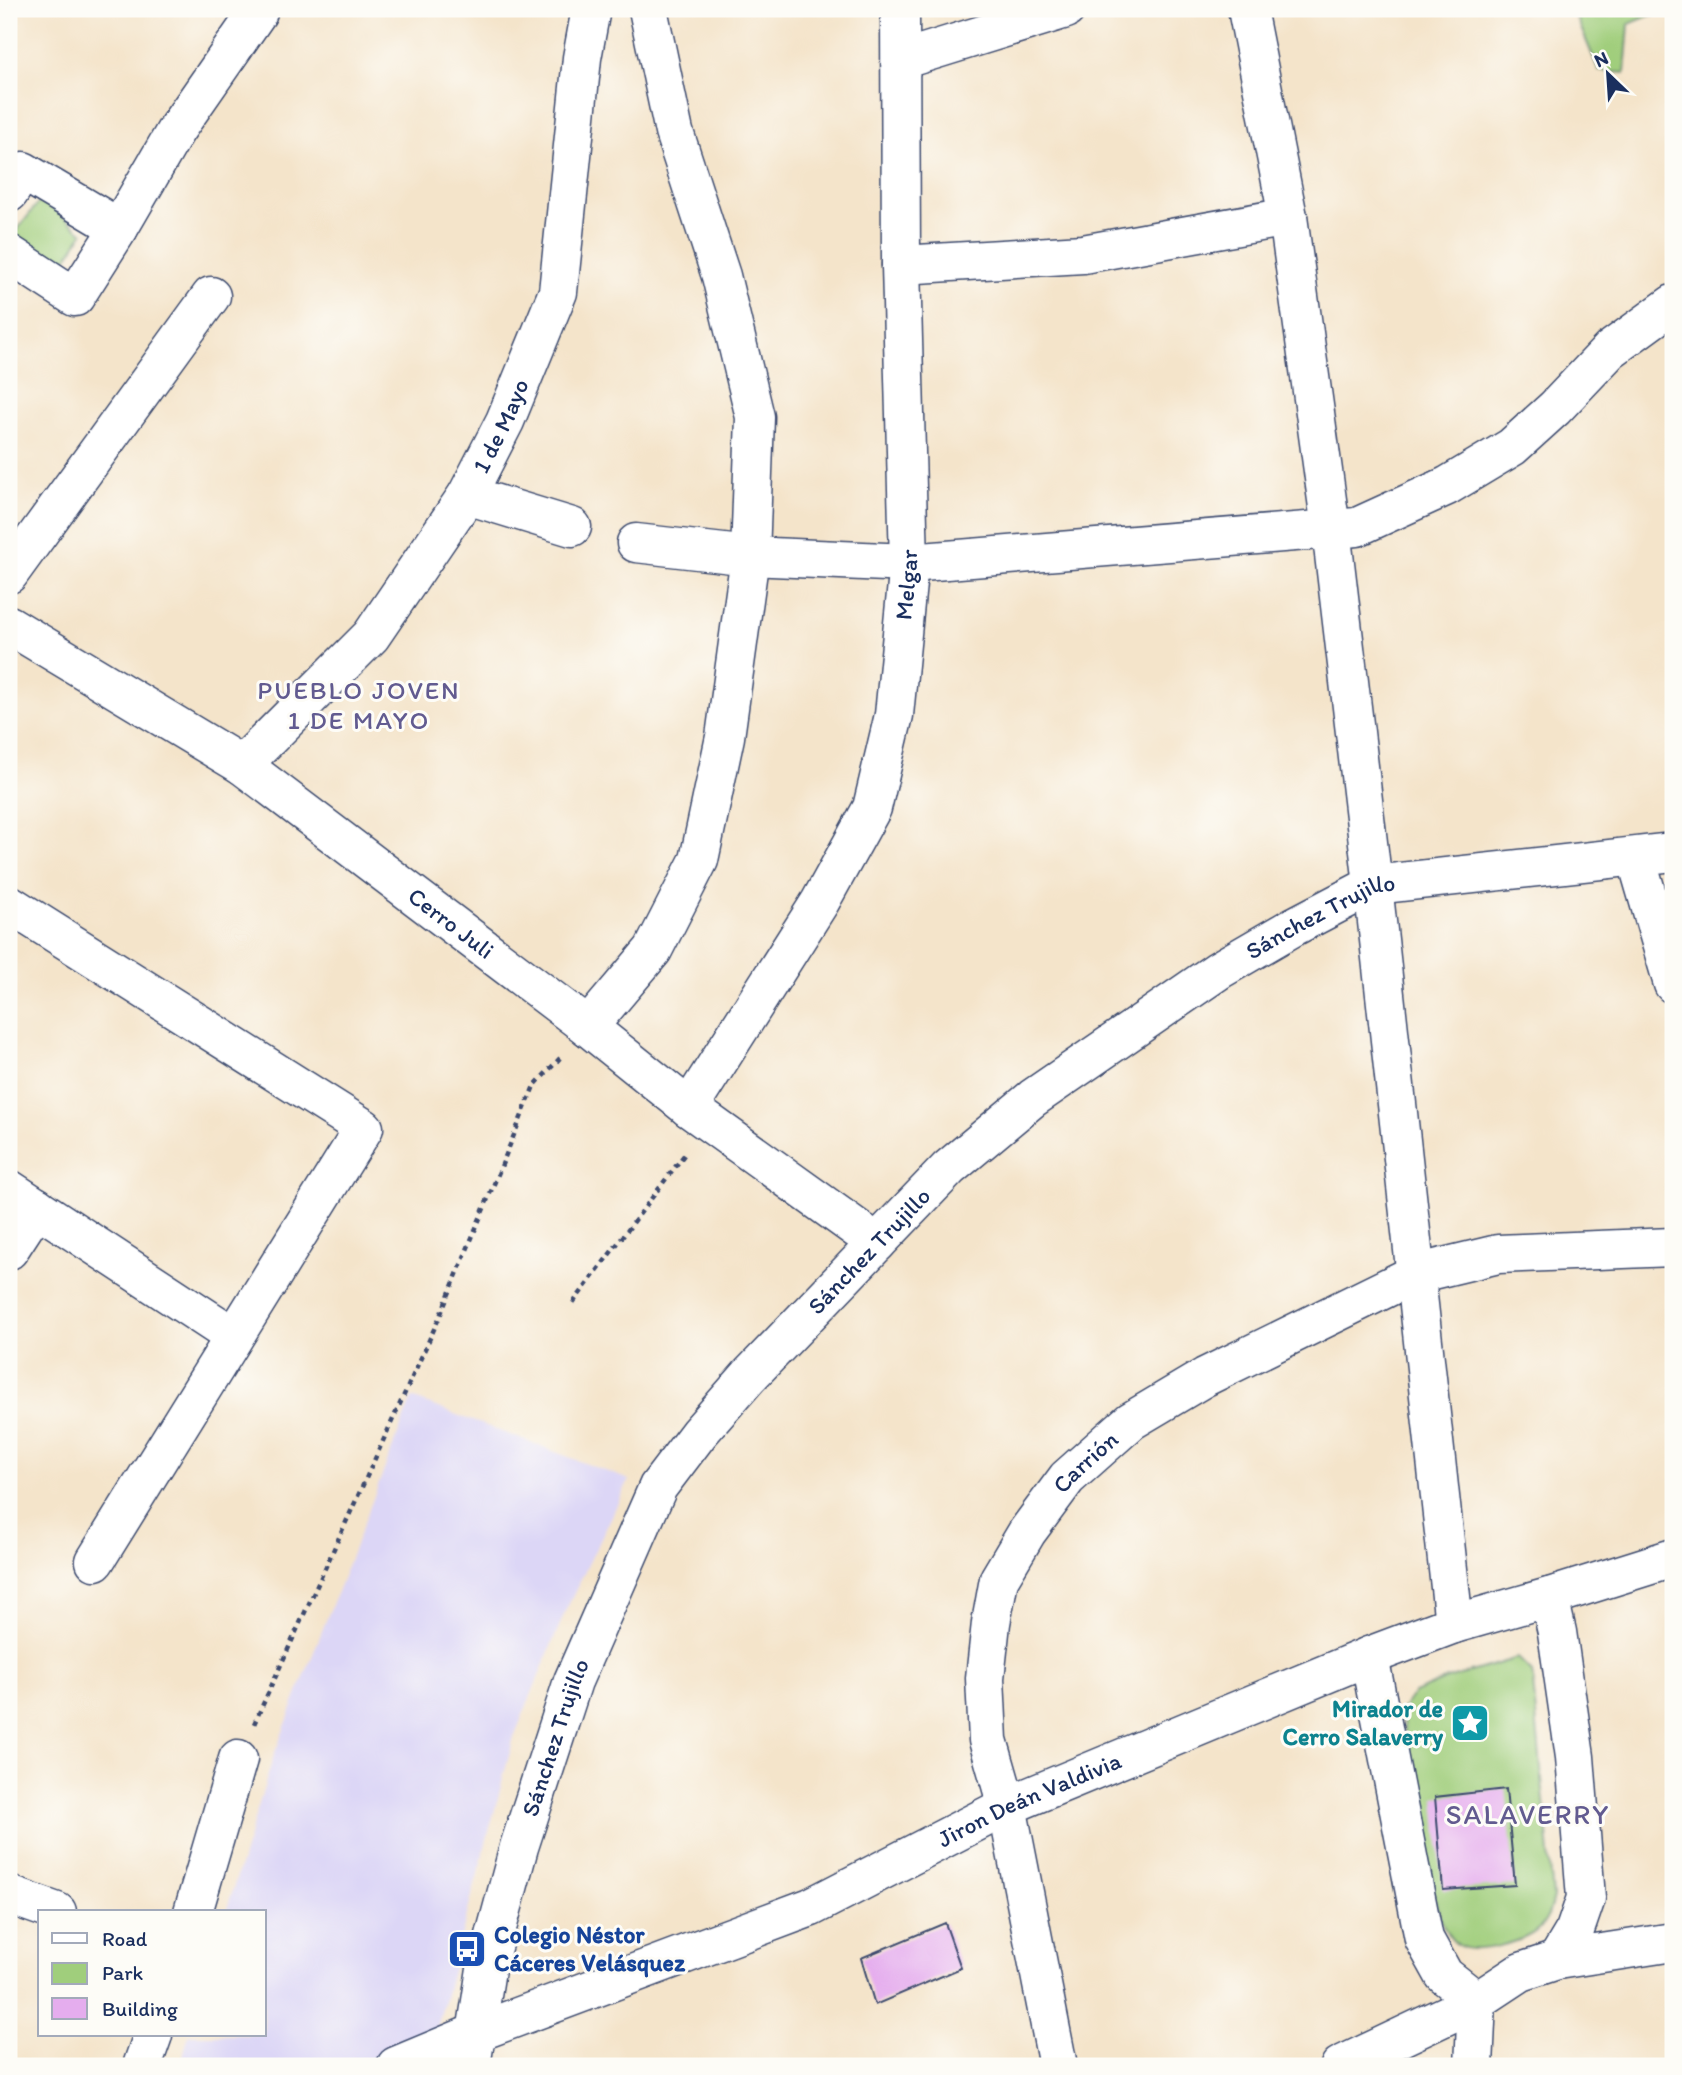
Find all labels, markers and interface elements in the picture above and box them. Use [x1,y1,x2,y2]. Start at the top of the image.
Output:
north arrow [1574,38,1644,108]
text: N [1590,46,1612,72]
street label: 1 de Mayo [466,374,535,478]
street label: Melgar [888,549,923,621]
district label: PUEBLO JOVEN 1 DE MAYO [257,674,461,736]
street label: Sánchez Trujillo [1240,868,1397,965]
street label: Cerro Juli [403,881,500,965]
street label: Sánchez Trujillo [801,1181,936,1320]
street label: Carrión [1046,1424,1124,1498]
street label: Sánchez Trujillo [515,1654,595,1820]
place label: Mirador de Cerro Salaverry [1282,1694,1444,1752]
place icon: Mirador de Cerro Salaverry [1449,1702,1491,1744]
street label: Jiron Deán Valdivia [932,1745,1126,1853]
district label: SALAVERRY [1446,1797,1610,1831]
legend [38,1910,266,2036]
place label: Colegio Néstor Cáceres Velásquez [494,1920,686,1978]
text: Road [102,1926,148,1951]
bus stop icon: Colegio Néstor Cáceres Velásquez [446,1928,488,1970]
text: Park [102,1960,144,1985]
text: Building [102,1996,178,2021]

